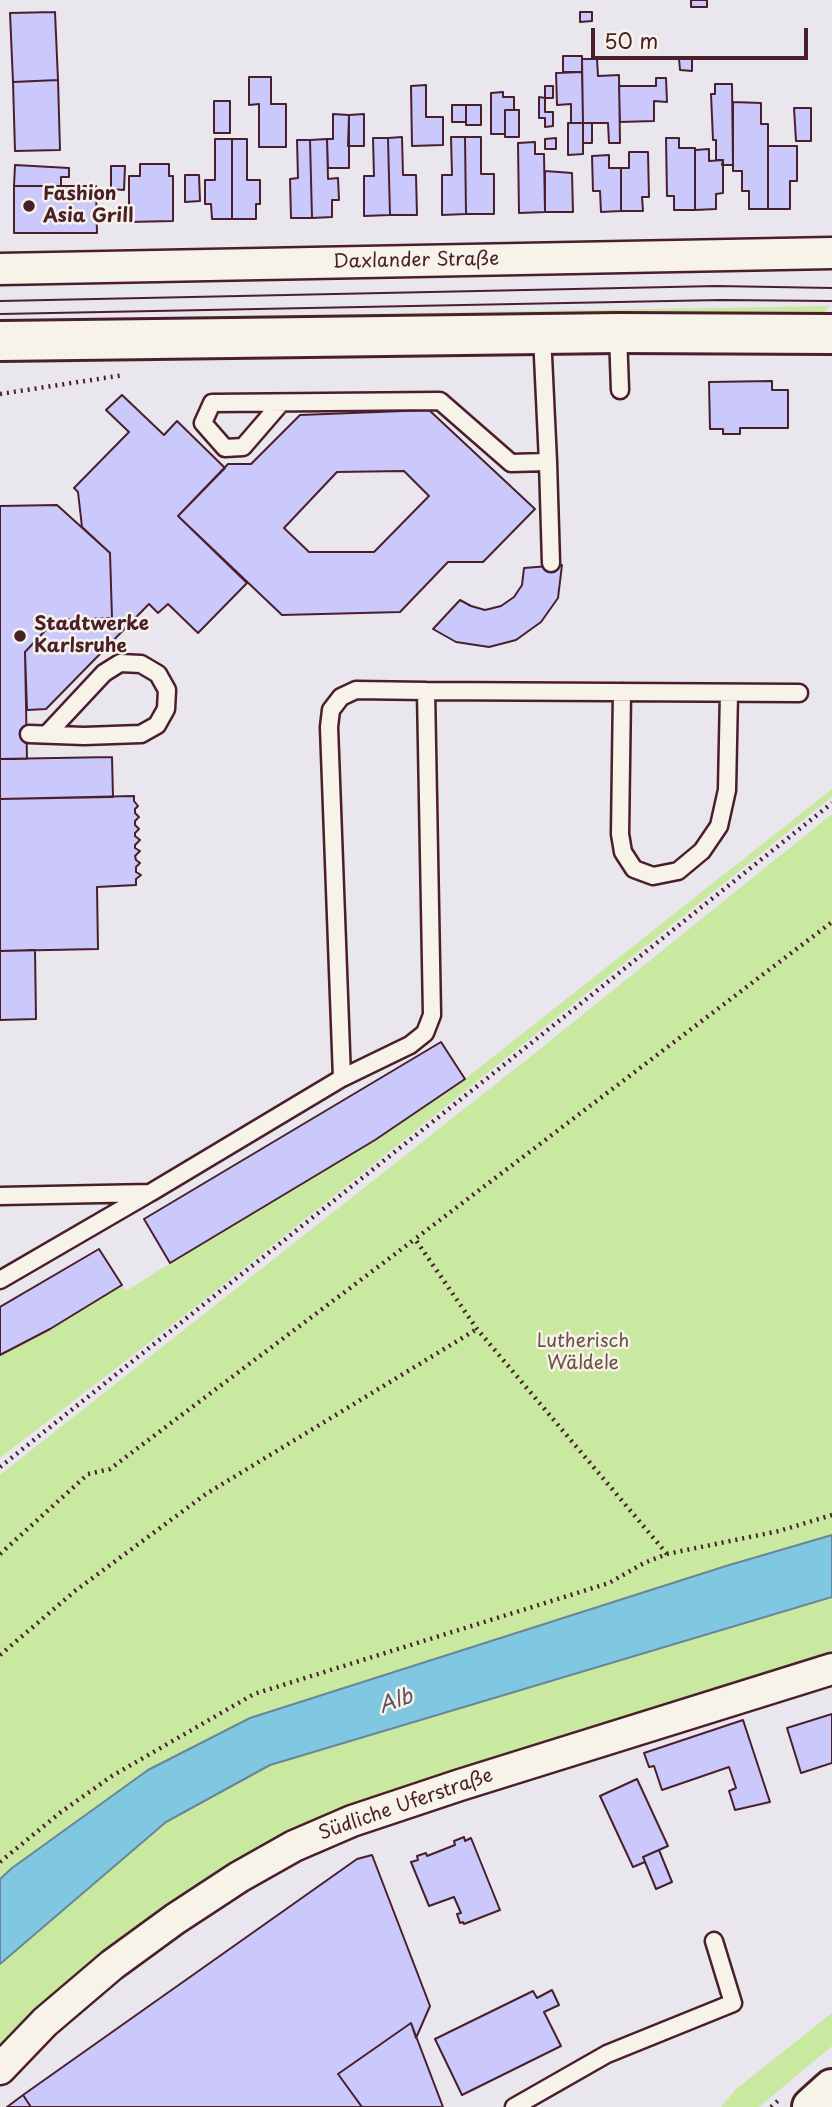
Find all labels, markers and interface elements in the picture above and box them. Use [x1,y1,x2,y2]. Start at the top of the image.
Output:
scale bar [594,14,811,58]
text: 50 m [604,24,658,56]
place label: Fashion Asia Grill [43,184,133,228]
marker: Fashion Asia Grill [21,198,37,214]
street label: Daxlander Straße [333,248,499,274]
place label: Stadtwerke Karlsruhe [34,614,149,658]
marker: Stadtwerke Karlsruhe [12,628,28,644]
park label: Lutherisch Wäldele [537,1331,629,1375]
water label: Alb [376,1684,416,1720]
street label: Südliche Uferstraße [316,1765,496,1845]

